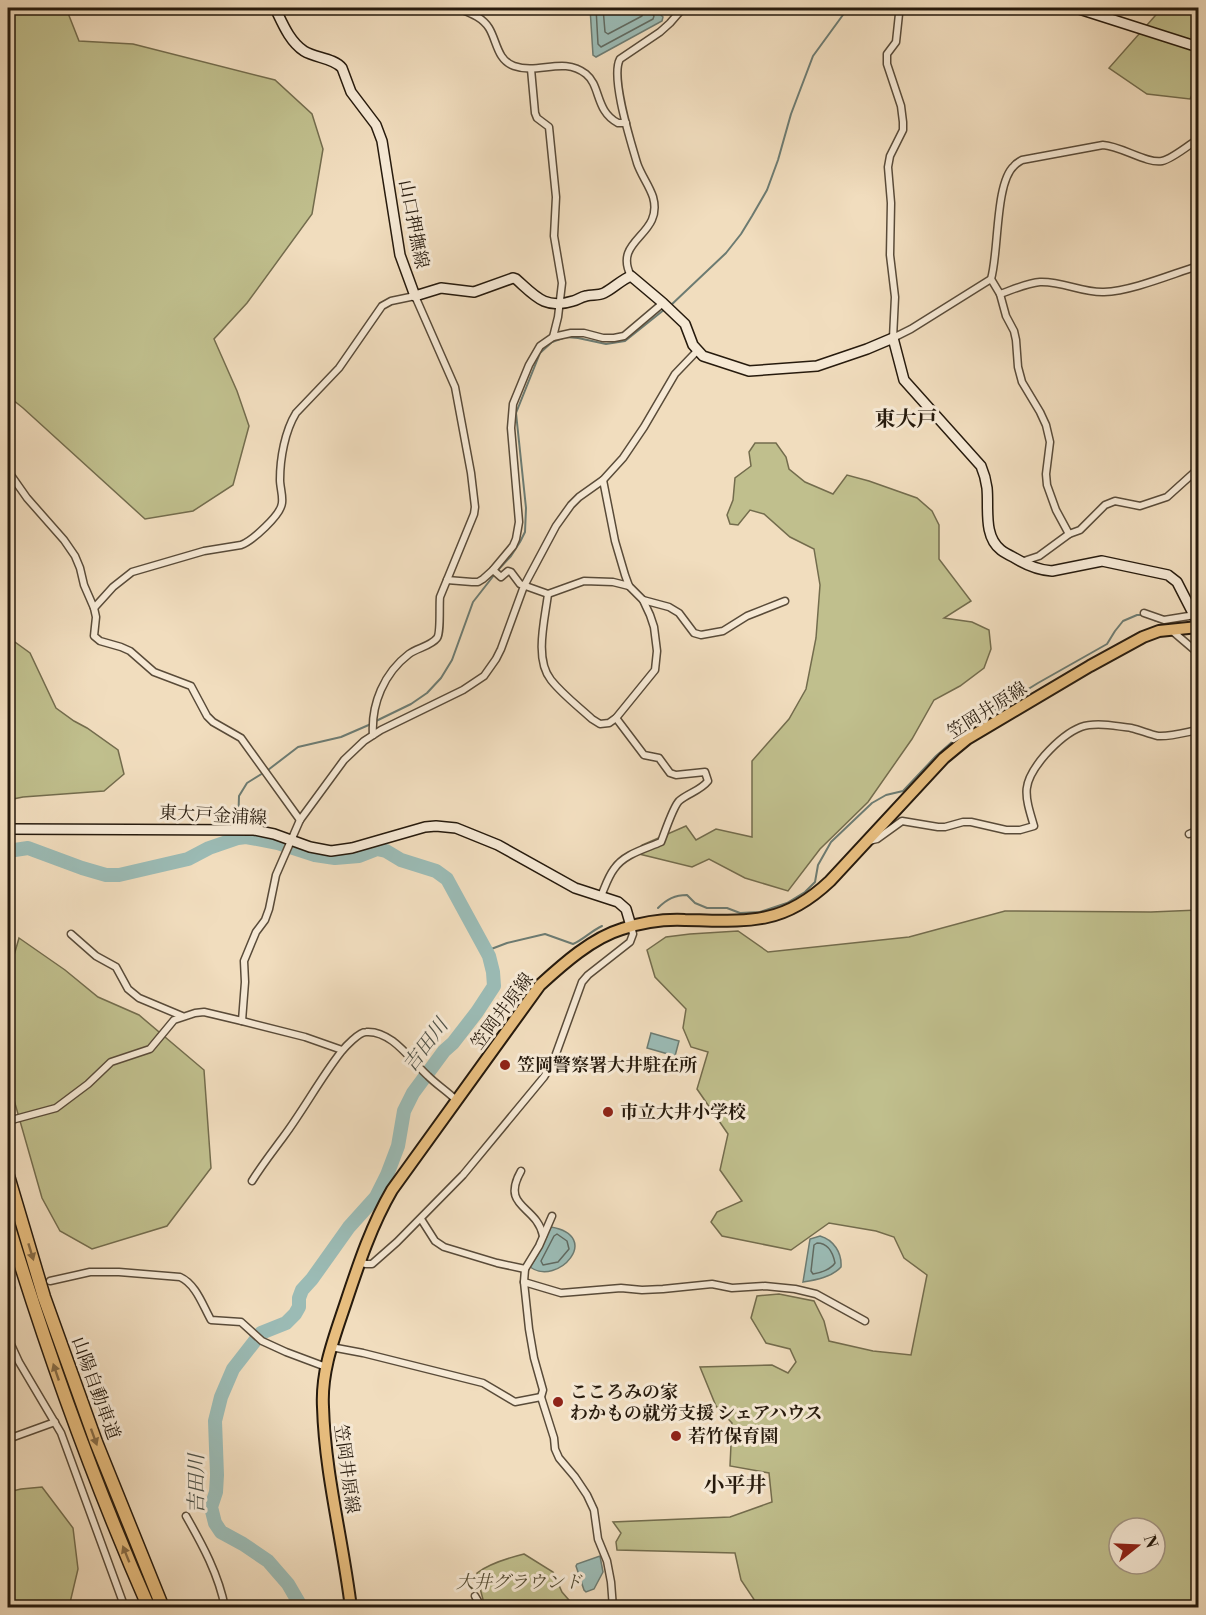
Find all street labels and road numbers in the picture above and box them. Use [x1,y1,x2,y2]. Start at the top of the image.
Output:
street label: 山口押撫線 [394,178,433,270]
street label: 笠岡井原線 [943,677,1032,744]
street label: 東大戸金浦線 [158,801,268,830]
street label: 笠岡井原線 [466,968,539,1054]
street label: 山陽自動車道 [66,1333,125,1443]
street label: 笠岡井原線 [329,1423,364,1515]

